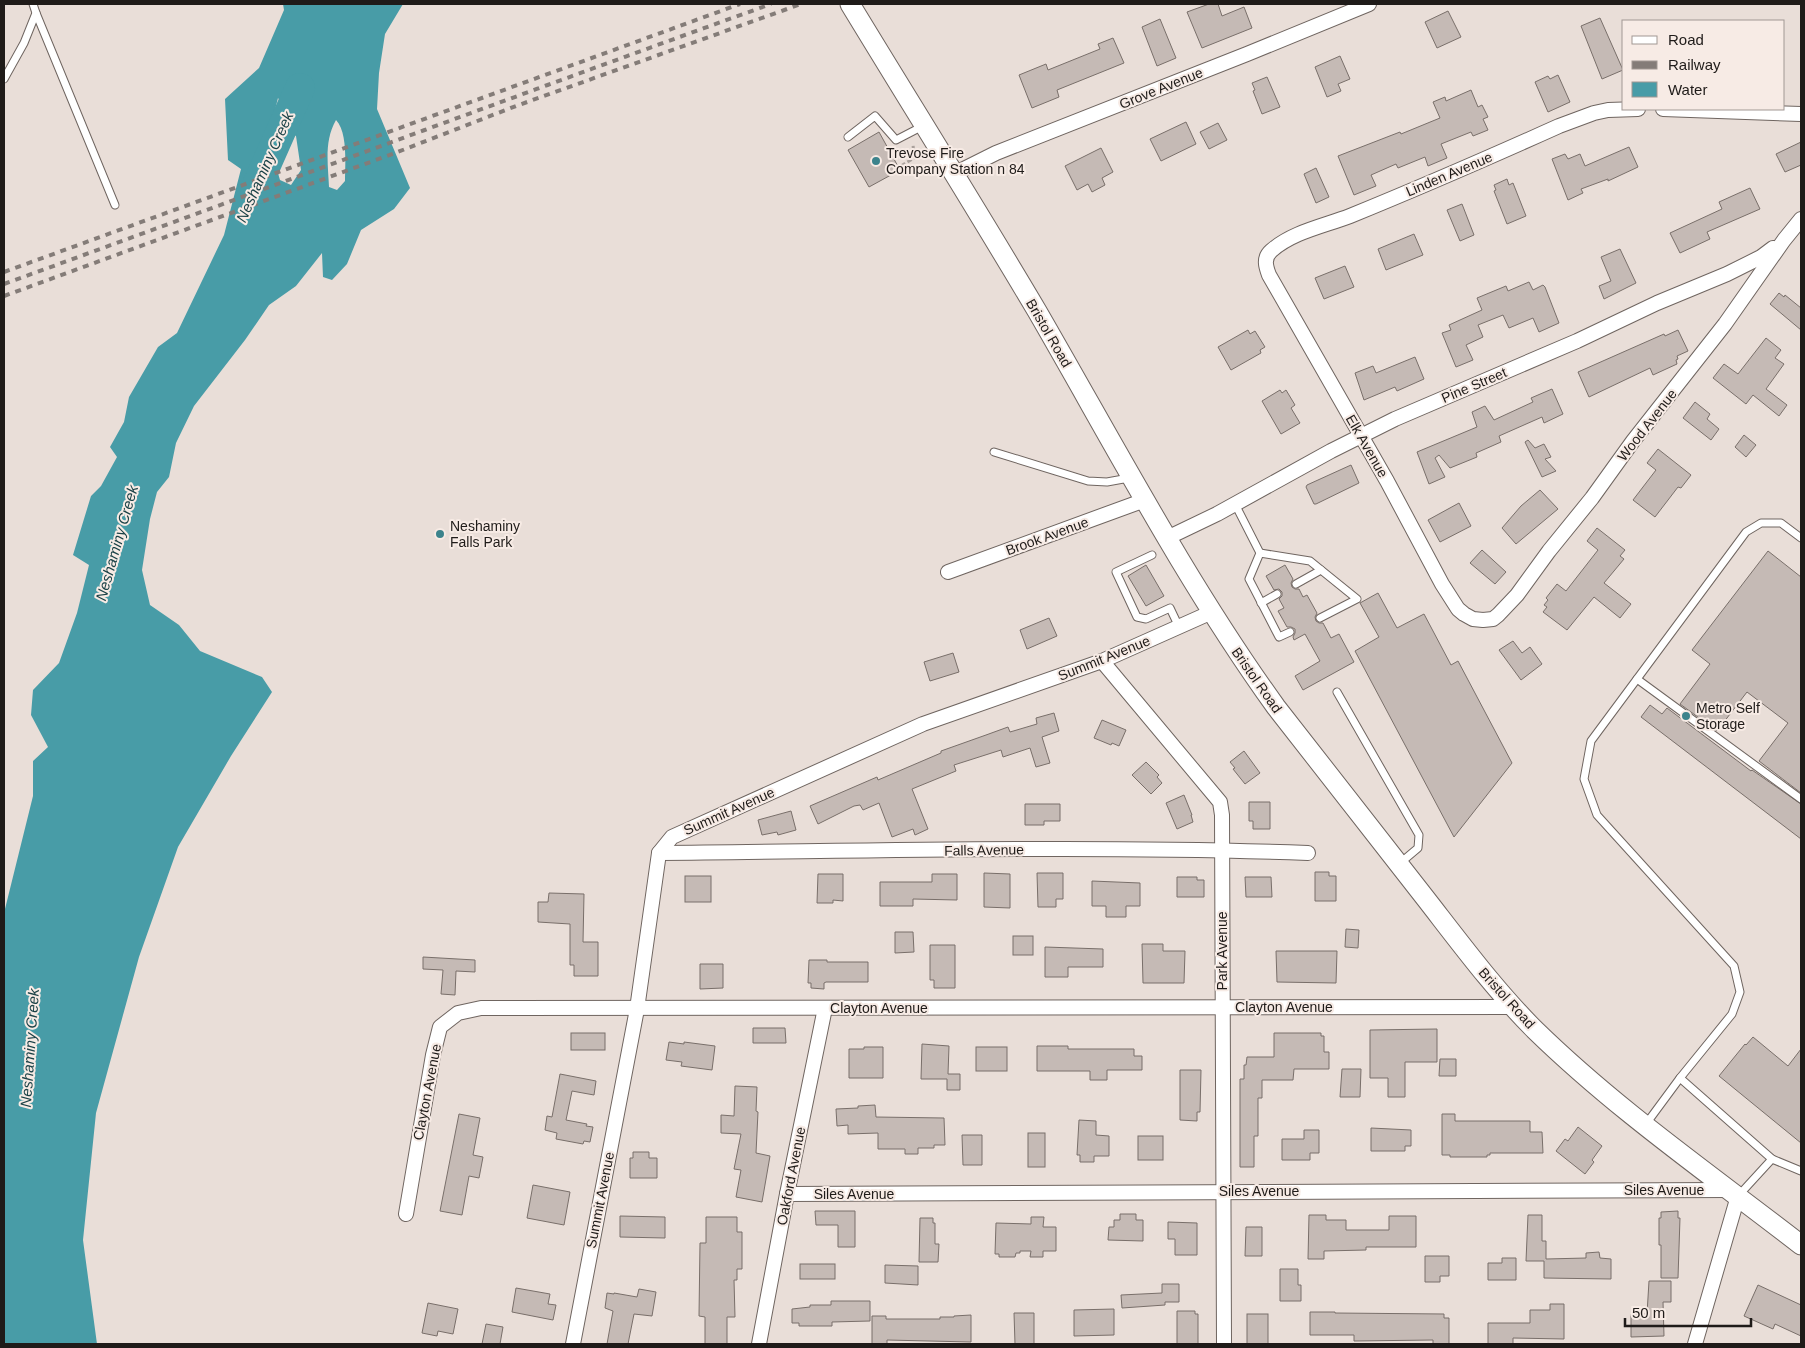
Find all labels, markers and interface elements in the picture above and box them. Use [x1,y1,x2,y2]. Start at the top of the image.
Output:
legend [1622,20,1785,110]
text: Road [1668,31,1704,48]
text: Railway [1668,56,1721,73]
street label: Grove Avenue [1117,64,1205,112]
text: Water [1668,81,1707,98]
water label: Neshaminy Creek [233,108,297,225]
place label: Trevose Fire Company Station n 84 [886,145,1025,177]
street label: Linden Avenue [1403,149,1495,199]
marker: Trevose Fire Company Station n 84 [870,155,882,167]
street label: Bristol Road [1023,296,1075,370]
street label: Pine Street [1439,364,1509,406]
street label: Wood Avenue [1614,386,1680,464]
street label: Elk Avenue [1343,412,1391,480]
water label: Neshaminy Creek [92,482,142,603]
street label: Brook Avenue [1003,514,1091,558]
place label: Neshaminy Falls Park [450,518,520,550]
marker: Neshaminy Falls Park [434,528,446,540]
street label: Summit Avenue [1056,632,1153,684]
street label: Bristol Road [1229,644,1285,716]
place label: Metro Self Storage [1696,700,1760,732]
marker: Metro Self Storage [1680,710,1692,722]
street label: Summit Avenue [681,784,777,838]
street label: Falls Avenue [944,841,1024,859]
street label: Park Avenue [1214,911,1230,991]
street label: Bristol Road [1476,964,1538,1032]
water label: Neshaminy Creek [17,986,42,1108]
street label: Clayton Avenue [1235,999,1333,1015]
street label: Clayton Avenue [830,1000,928,1016]
street label: Clayton Avenue [410,1042,444,1142]
street label: Oakford Avenue [774,1125,808,1227]
street label: Summit Avenue [583,1150,617,1250]
street label: Siles Avenue [1624,1182,1705,1198]
street label: Siles Avenue [1219,1183,1300,1199]
street label: Siles Avenue [814,1186,895,1202]
scale bar [1625,1296,1751,1328]
text: 50 m [1632,1304,1665,1321]

